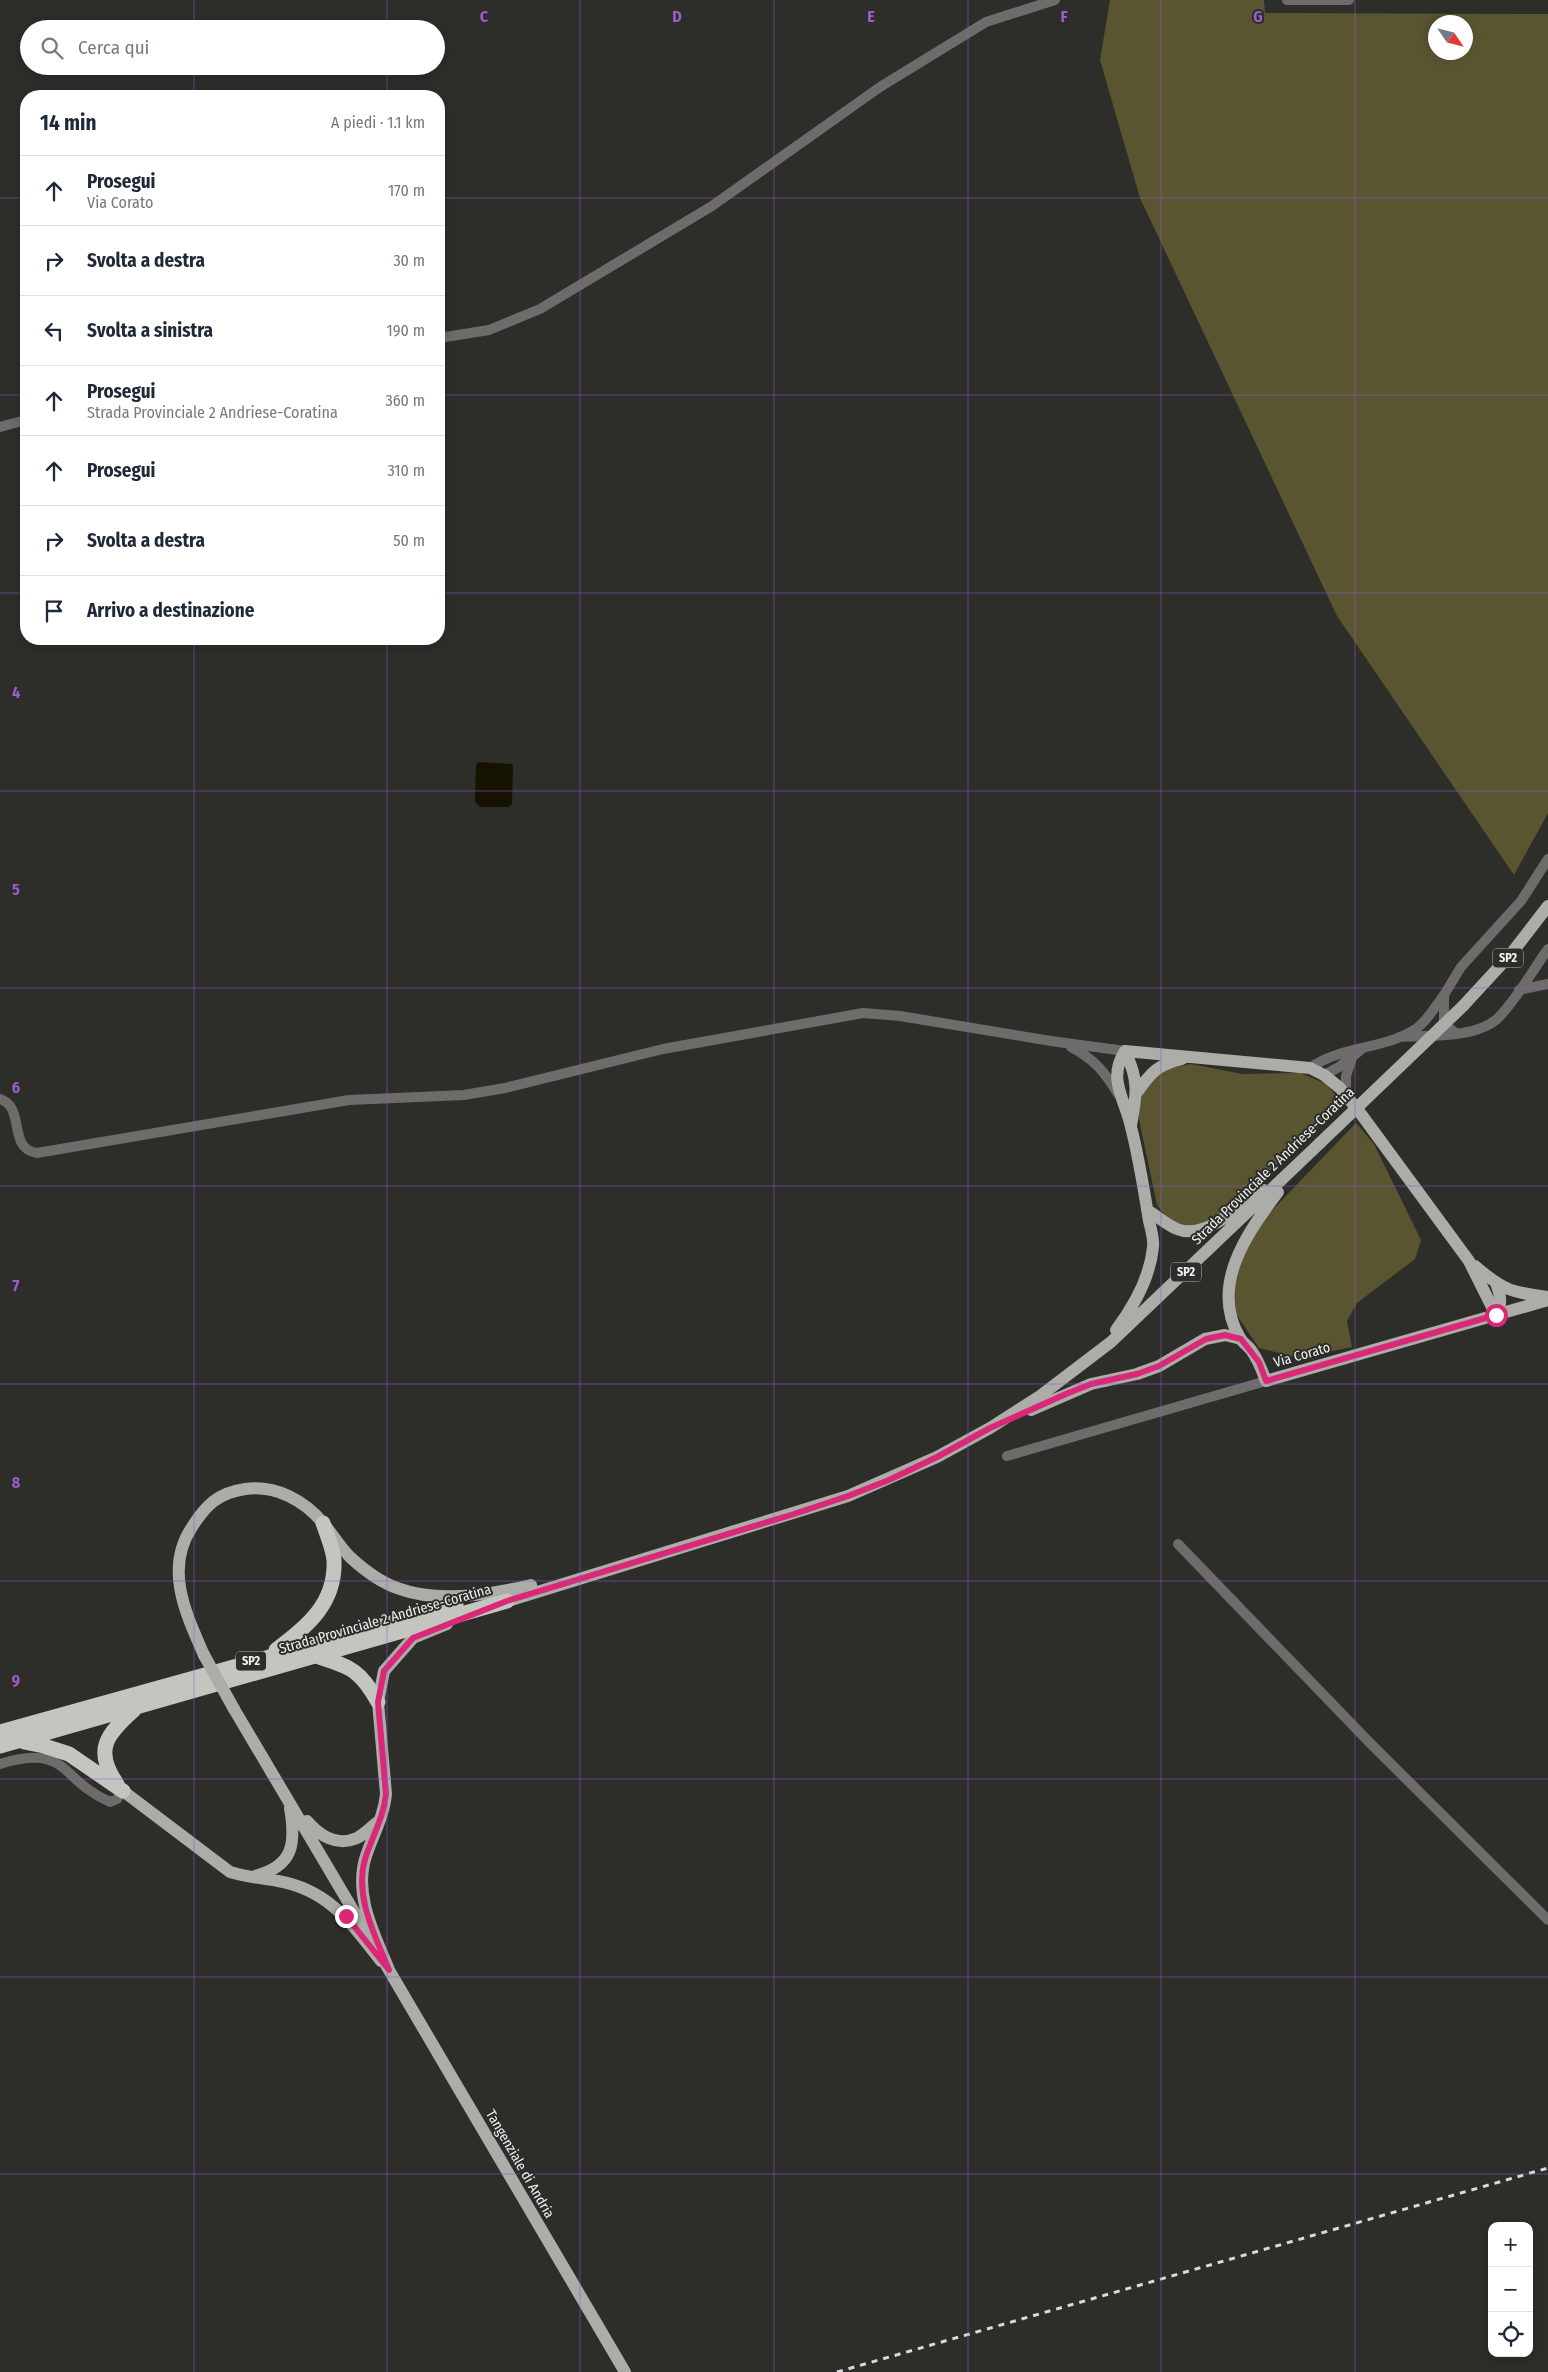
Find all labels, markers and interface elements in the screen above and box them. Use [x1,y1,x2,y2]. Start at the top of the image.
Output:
text: C [480,7,489,26]
text: D [672,7,682,26]
text: E [867,7,875,26]
text: F [1060,7,1068,26]
text: G [1253,7,1263,26]
north arrow [1428,15,1473,60]
search box [20,20,445,75]
icon: search [38,34,66,62]
text: Cerca qui [78,36,149,59]
text: 14 min [40,110,97,136]
text: A piedi · 1.1 km [331,113,425,132]
text: Prosegui [87,170,156,193]
icon: ahead [40,177,68,205]
text: 170 m [388,181,425,200]
text: Via Corato [87,193,153,212]
icon: right [40,247,68,275]
text: Svolta a destra [87,249,205,272]
text: 30 m [393,251,425,270]
icon: left [40,317,68,345]
text: Svolta a sinistra [87,319,213,342]
text: 190 m [387,321,425,340]
text: Prosegui [87,380,156,403]
icon: ahead [40,387,68,415]
text: 360 m [385,391,425,410]
text: Strada Provinciale 2 Andriese-Coratina [87,403,338,422]
icon: ahead [40,457,68,485]
text: Prosegui [87,459,156,482]
text: 310 m [388,461,425,480]
icon: right [40,527,68,555]
text: Svolta a destra [87,529,205,552]
text: 50 m [393,531,425,550]
icon: arrive [40,597,68,625]
text: Arrivo a destinazione [87,599,254,622]
text: 4 [12,683,20,702]
text: 5 [12,880,20,899]
road number: SP2 [1493,948,1523,968]
text: 6 [12,1078,20,1097]
street label: Strada Provinciale 2 Andriese-Coratina [1188,1084,1358,1248]
road number: SP2 [1171,1262,1201,1282]
text: 7 [13,1276,20,1295]
route start [1485,1304,1508,1327]
street label: Via Corato [1272,1339,1332,1371]
text: 8 [12,1473,21,1492]
street label: Strada Provinciale 2 Andriese-Coratina [277,1581,493,1657]
road number: SP2 [236,1652,266,1670]
text: 9 [12,1671,20,1690]
route end [335,1905,358,1928]
street label: Tangenziale di Andria [482,2107,558,2221]
map controls [1488,2222,1533,2357]
button: + [1488,2222,1533,2267]
button: − [1488,2267,1533,2312]
button: locate [1488,2312,1533,2357]

